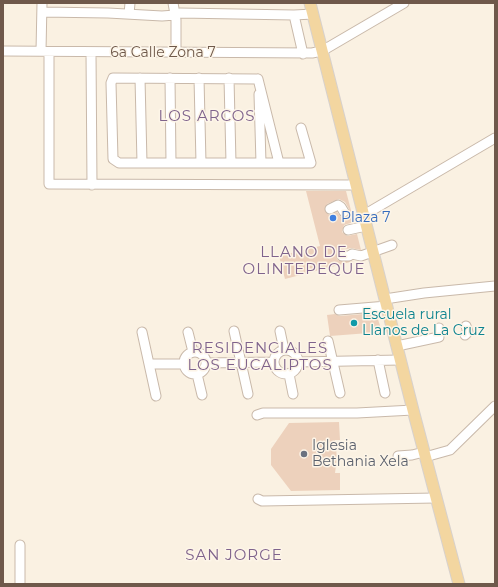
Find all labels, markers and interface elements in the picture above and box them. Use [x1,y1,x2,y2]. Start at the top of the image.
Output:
street label: 6a Calle Zona 7 [110,45,216,61]
district label: LOS ARCOS [159,108,255,126]
place label: Plaza 7 [341,210,390,226]
marker: Plaza 7 [328,213,338,223]
district label: LLANO DE OLINTEPEQUE [243,244,365,279]
place label: Escuela rural Llanos de La Cruz [362,307,485,340]
marker: Escuela rural Llanos de La Cruz [349,318,359,328]
district label: RESIDENCIALES LOS EUCALIPTOS [187,340,333,375]
place label: Iglesia Bethania Xela [312,438,409,470]
marker: Iglesia Bethania Xela [299,449,309,459]
district label: SAN JORGE [185,547,283,565]

